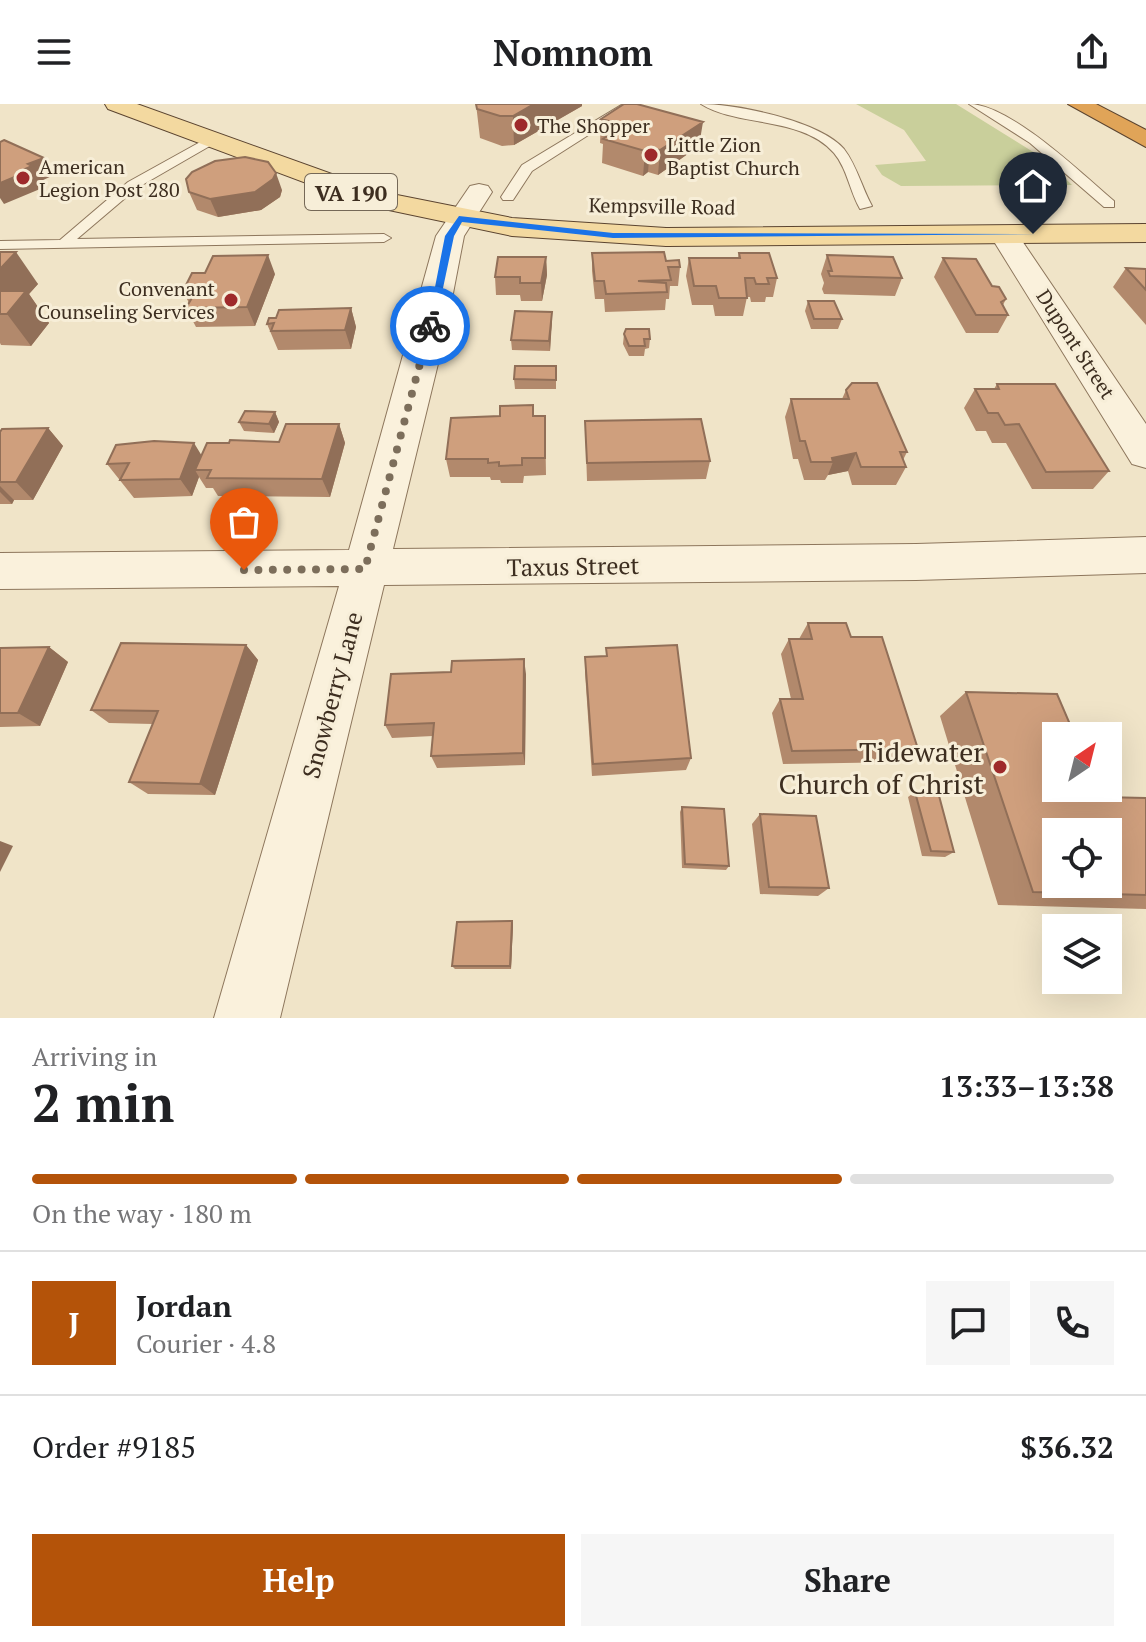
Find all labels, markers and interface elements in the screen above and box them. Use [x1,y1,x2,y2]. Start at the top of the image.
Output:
text: Nomnom [493,29,653,76]
icon: menu [32,30,76,74]
icon: share [1070,30,1114,74]
place label: The Shopper [537,112,650,139]
marker: The Shopper [512,116,530,134]
place label: Little Zion Baptist Church [667,131,800,181]
marker: Little Zion Baptist Church [642,146,660,164]
pin [999,152,1067,234]
place label: American Legion Post 280 [39,153,180,203]
icon: home [1011,164,1055,208]
marker: American Legion Post 280 [14,169,32,187]
road number: VA 190 [305,174,397,210]
street label: Kempsville Road [588,191,736,221]
place label: Convenant Counseling Services [38,275,216,325]
street label: Dupont Street [1030,284,1122,404]
courier [390,286,470,366]
marker: Convenant Counseling Services [222,291,240,309]
icon: bike [408,304,452,348]
pin [210,488,278,570]
icon: bag [222,500,266,544]
street label: Taxus Street [506,549,640,583]
street label: Snowberry Lane [294,608,370,782]
north arrow [1042,722,1122,802]
map controls [1042,722,1122,994]
place label: Tidewater Church of Christ [778,733,985,802]
marker: Tidewater Church of Christ [991,758,1009,776]
button: locate [1042,818,1122,898]
button: layers [1042,914,1122,994]
text: Arriving in [32,1039,157,1073]
text: 13:33–13:38 [939,1066,1114,1106]
text: 2 min [32,1068,174,1137]
text: On the way · 180 m [32,1196,252,1230]
button: chat [926,1281,1010,1365]
button: phone [1030,1281,1114,1365]
text: Jordan [136,1286,232,1326]
text: J [69,1303,79,1343]
text: Courier · 4.8 [136,1326,276,1360]
text: Order #9185 [32,1427,196,1467]
text: $36.32 [1020,1427,1114,1467]
button: Help [32,1534,565,1626]
button: Share [581,1534,1114,1626]

